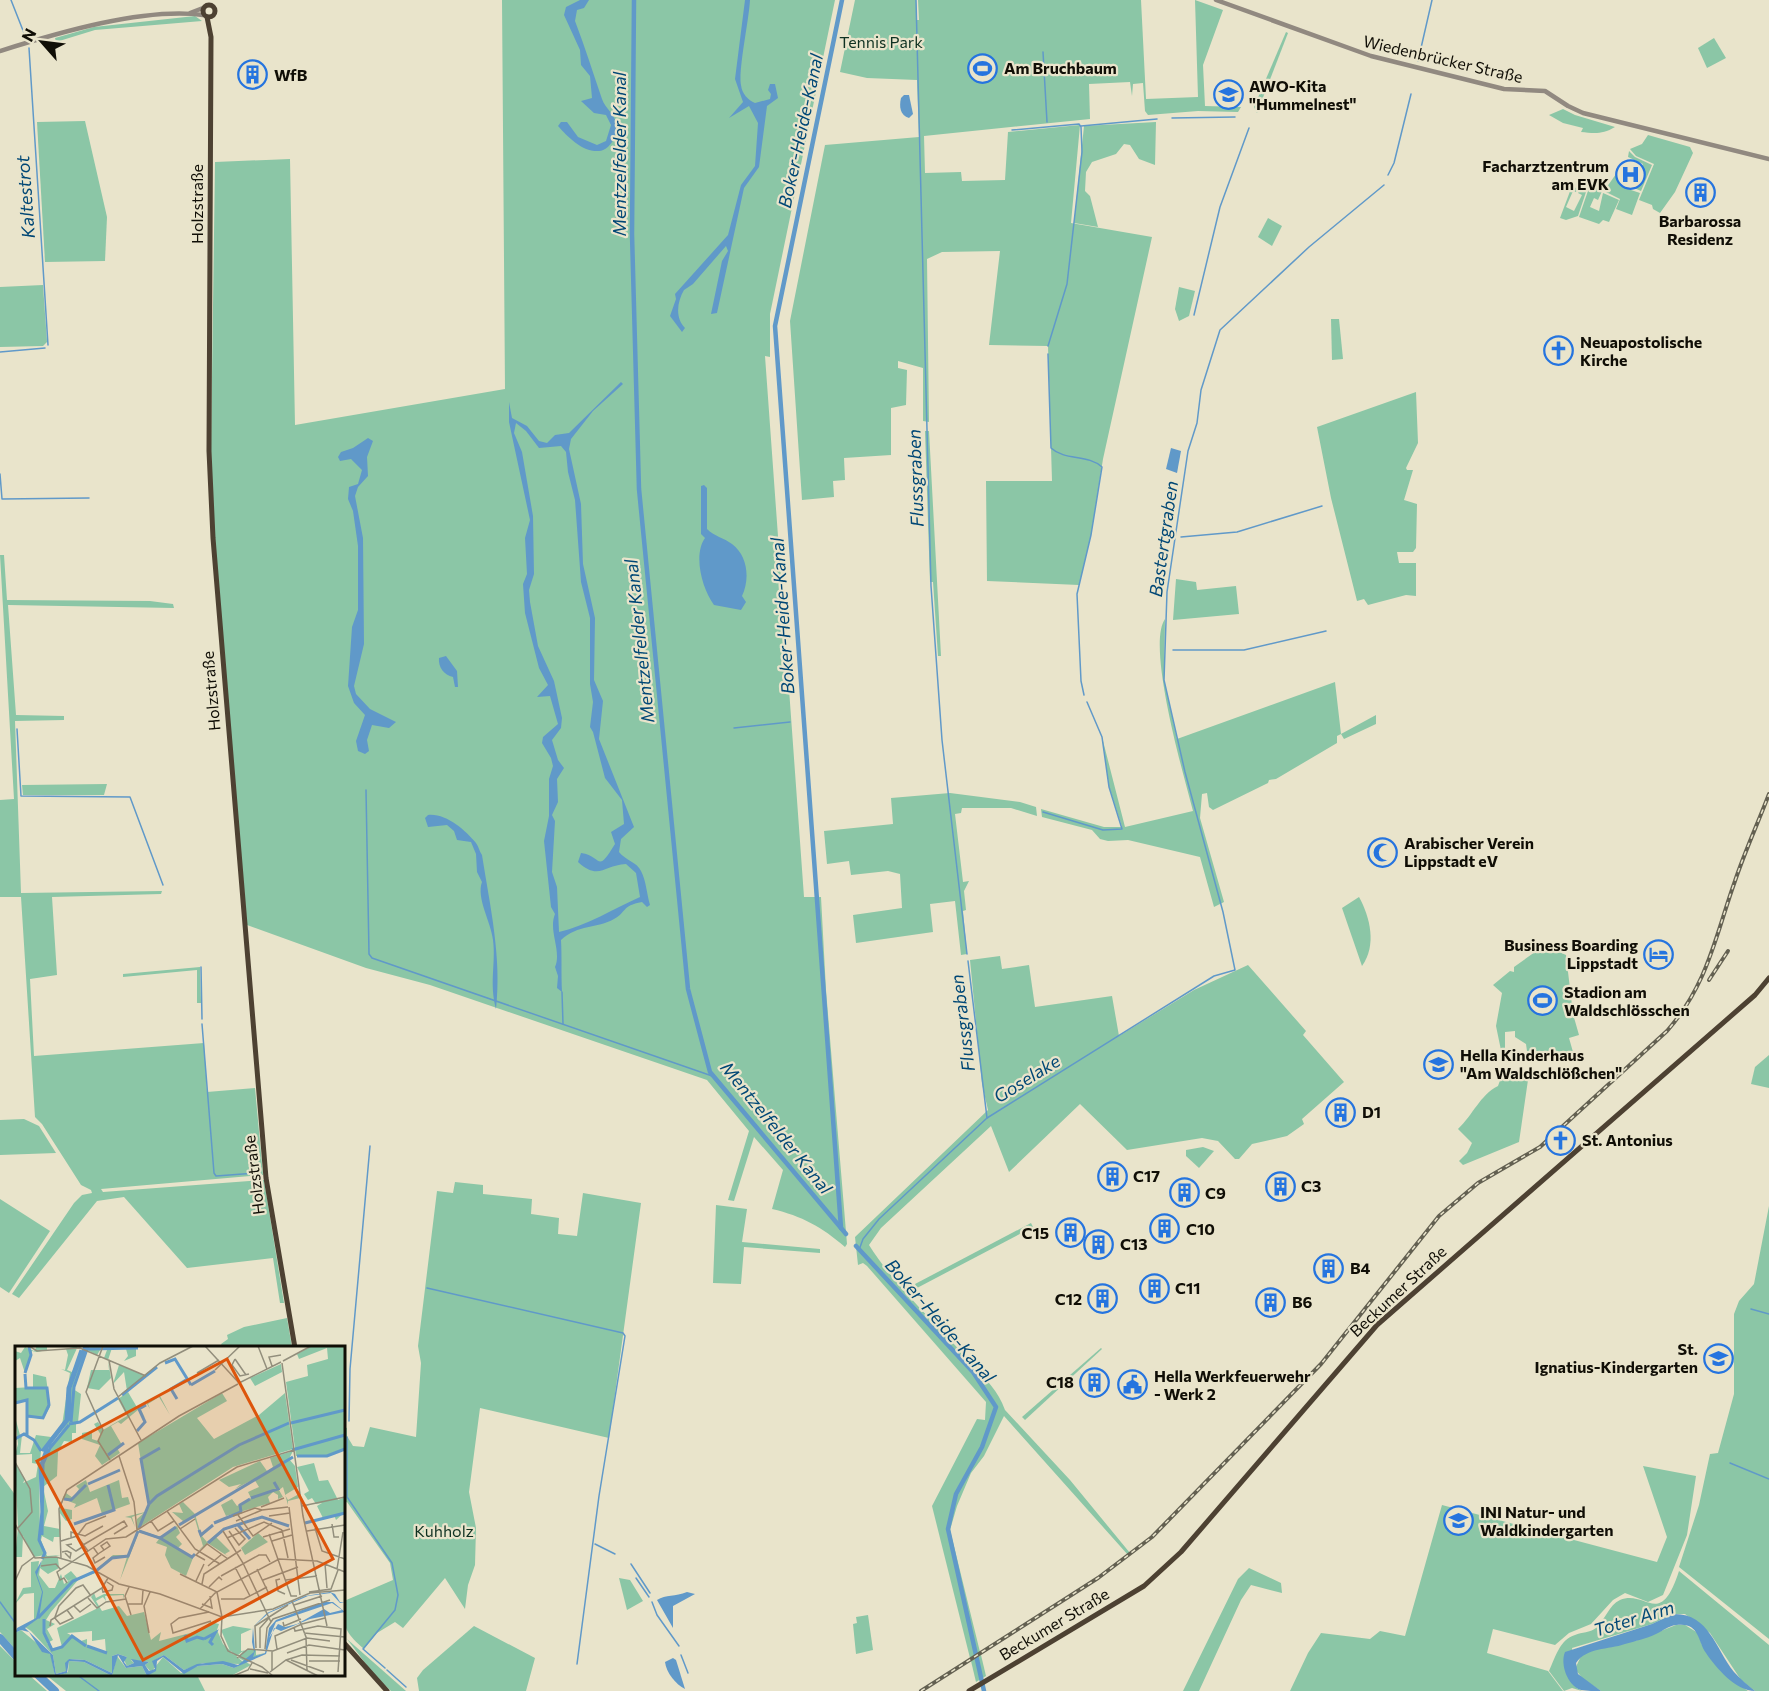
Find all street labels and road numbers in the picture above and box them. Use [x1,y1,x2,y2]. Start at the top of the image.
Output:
street label: Wiedenbrücker Straße [1361,31,1525,86]
street label: Holzstraße [187,164,206,244]
street label: Holzstraße [198,650,223,732]
street label: Holzstraße [239,1134,268,1216]
street label: Beckumer Straße [1346,1241,1450,1340]
street label: Beckumer Straße [995,1583,1112,1664]

